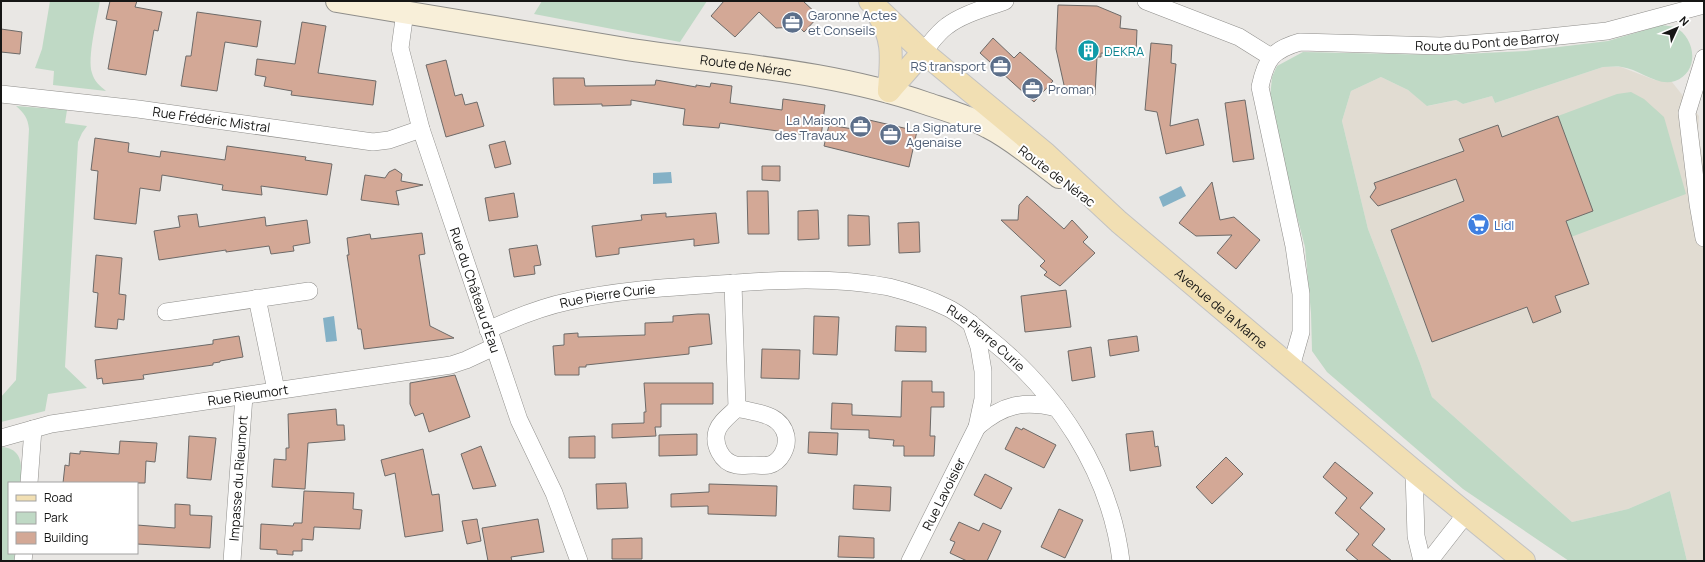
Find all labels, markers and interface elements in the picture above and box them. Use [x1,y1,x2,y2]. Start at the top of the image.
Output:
place label: Garonne Actes et Conseils [808,6,897,39]
north arrow [1657,8,1697,48]
office icon: Garonne Actes et Conseils [779,9,805,35]
text: N [1676,13,1693,29]
street label: Route du Pont de Barroy [1415,27,1560,55]
building icon: DEKRA [1075,38,1101,64]
place label: DEKRA [1104,42,1144,60]
street label: Route de Nérac [699,50,793,81]
office icon: RS transport [988,53,1014,79]
place label: RS transport [911,57,986,75]
office icon: Proman [1020,76,1046,102]
place label: Proman [1048,80,1094,98]
street label: Rue Frédéric Mistral [151,102,271,136]
place label: La Maison des Travaux [775,111,846,144]
office icon: La Maison des Travaux [848,114,874,140]
place label: La Signature Agenaise [906,118,982,151]
office icon: La Signature Agenaise [877,121,903,147]
street label: Route de Nérac [1015,141,1099,211]
supermarket icon: Lidl [1466,212,1492,238]
place label: Lidl [1494,216,1514,234]
street label: Rue du Château d'Eau [446,225,505,355]
street label: Avenue de la Marne [1171,264,1272,353]
street label: Rue Pierre Curie [558,280,656,312]
street label: Rue Pierre Curie [944,300,1029,375]
street label: Rue Rieumort [206,380,289,410]
street label: Impasse du Rieumort [224,415,252,542]
street label: Rue Lavoisier [918,454,969,533]
legend [8,482,138,554]
text: Road [44,489,72,506]
text: Park [44,509,69,526]
text: Building [44,529,88,546]

